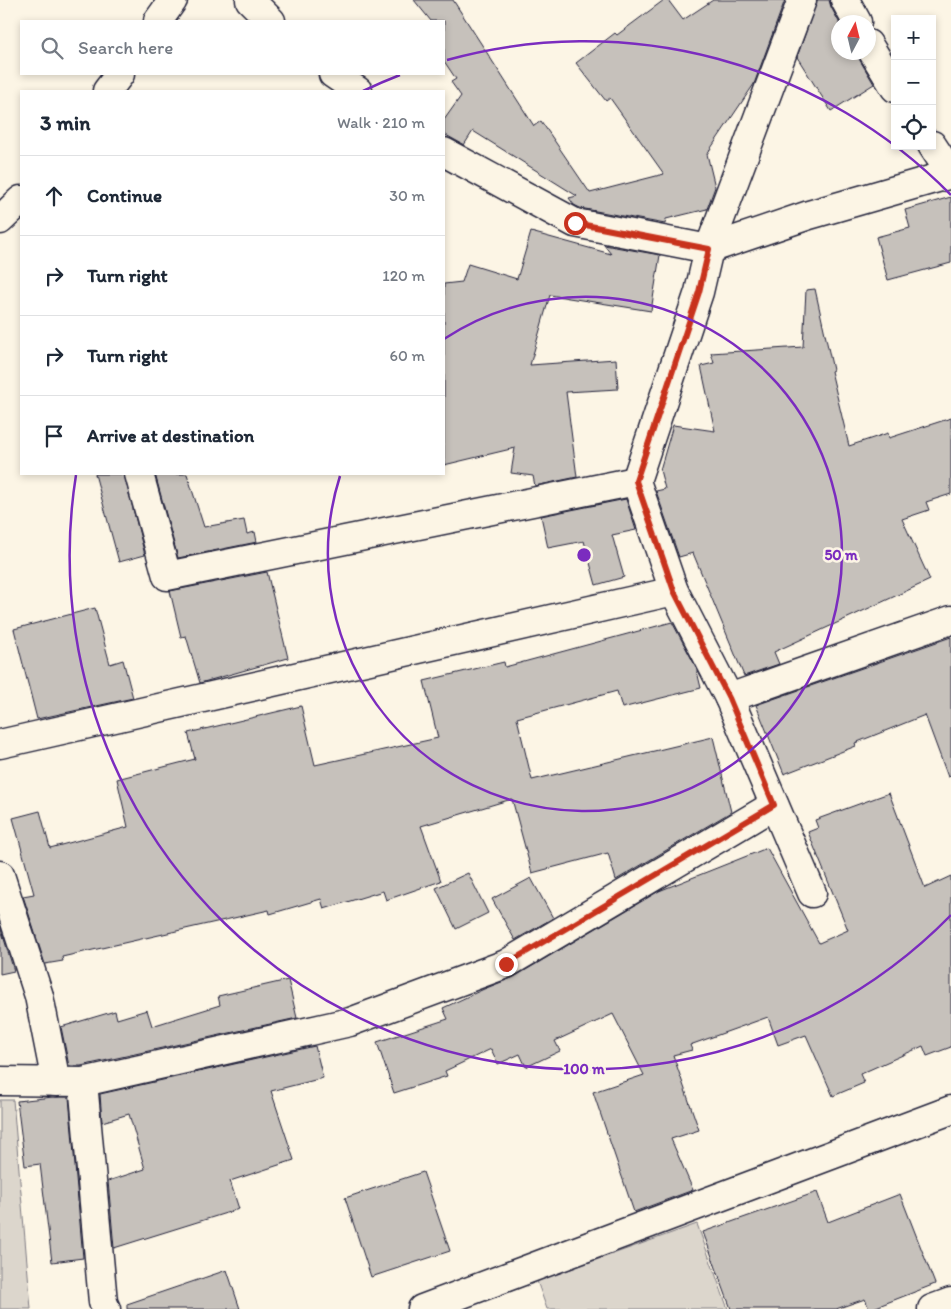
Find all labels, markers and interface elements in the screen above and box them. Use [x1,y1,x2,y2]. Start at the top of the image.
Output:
north arrow [831,15,876,60]
map controls [891,15,936,150]
button: + [891,15,936,60]
search box [20,20,445,75]
icon: search [38,34,66,62]
text: Search here [78,36,173,59]
button: − [891,60,936,105]
button: locate [891,105,936,150]
text: 3 min [40,110,90,135]
text: Walk · 210 m [337,113,425,132]
icon: ahead [40,182,68,210]
text: Continue [87,184,162,207]
text: 30 m [389,186,425,205]
route start [564,212,587,235]
icon: right [40,262,68,290]
text: Turn right [87,264,168,287]
text: 120 m [382,266,425,285]
icon: right [40,342,68,370]
text: Turn right [87,344,168,367]
text: 60 m [390,346,425,365]
icon: arrive [40,422,68,450]
text: Arrive at destination [87,424,254,447]
centre of rings [575,546,593,564]
text: 50 m [824,546,858,564]
route end [495,953,518,976]
text: 100 m [563,1060,605,1078]

